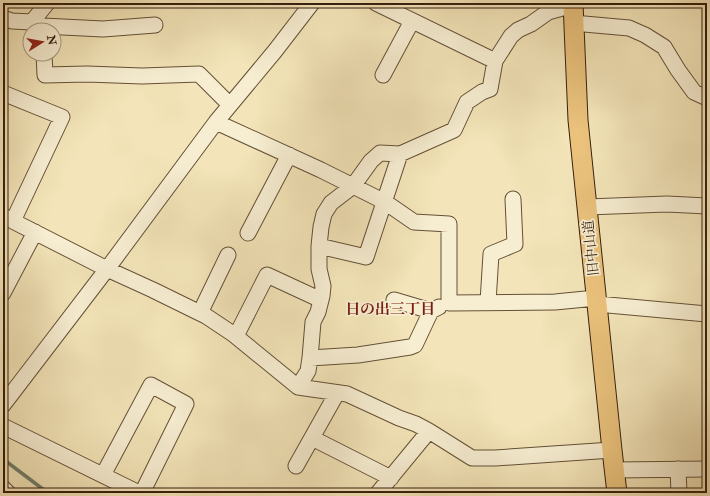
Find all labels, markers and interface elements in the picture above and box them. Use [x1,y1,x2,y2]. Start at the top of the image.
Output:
north arrow [22,22,62,62]
text: N [44,33,59,47]
street label: 旧中山道 [580,219,602,277]
district label: 日の出三丁目 [345,300,435,319]

